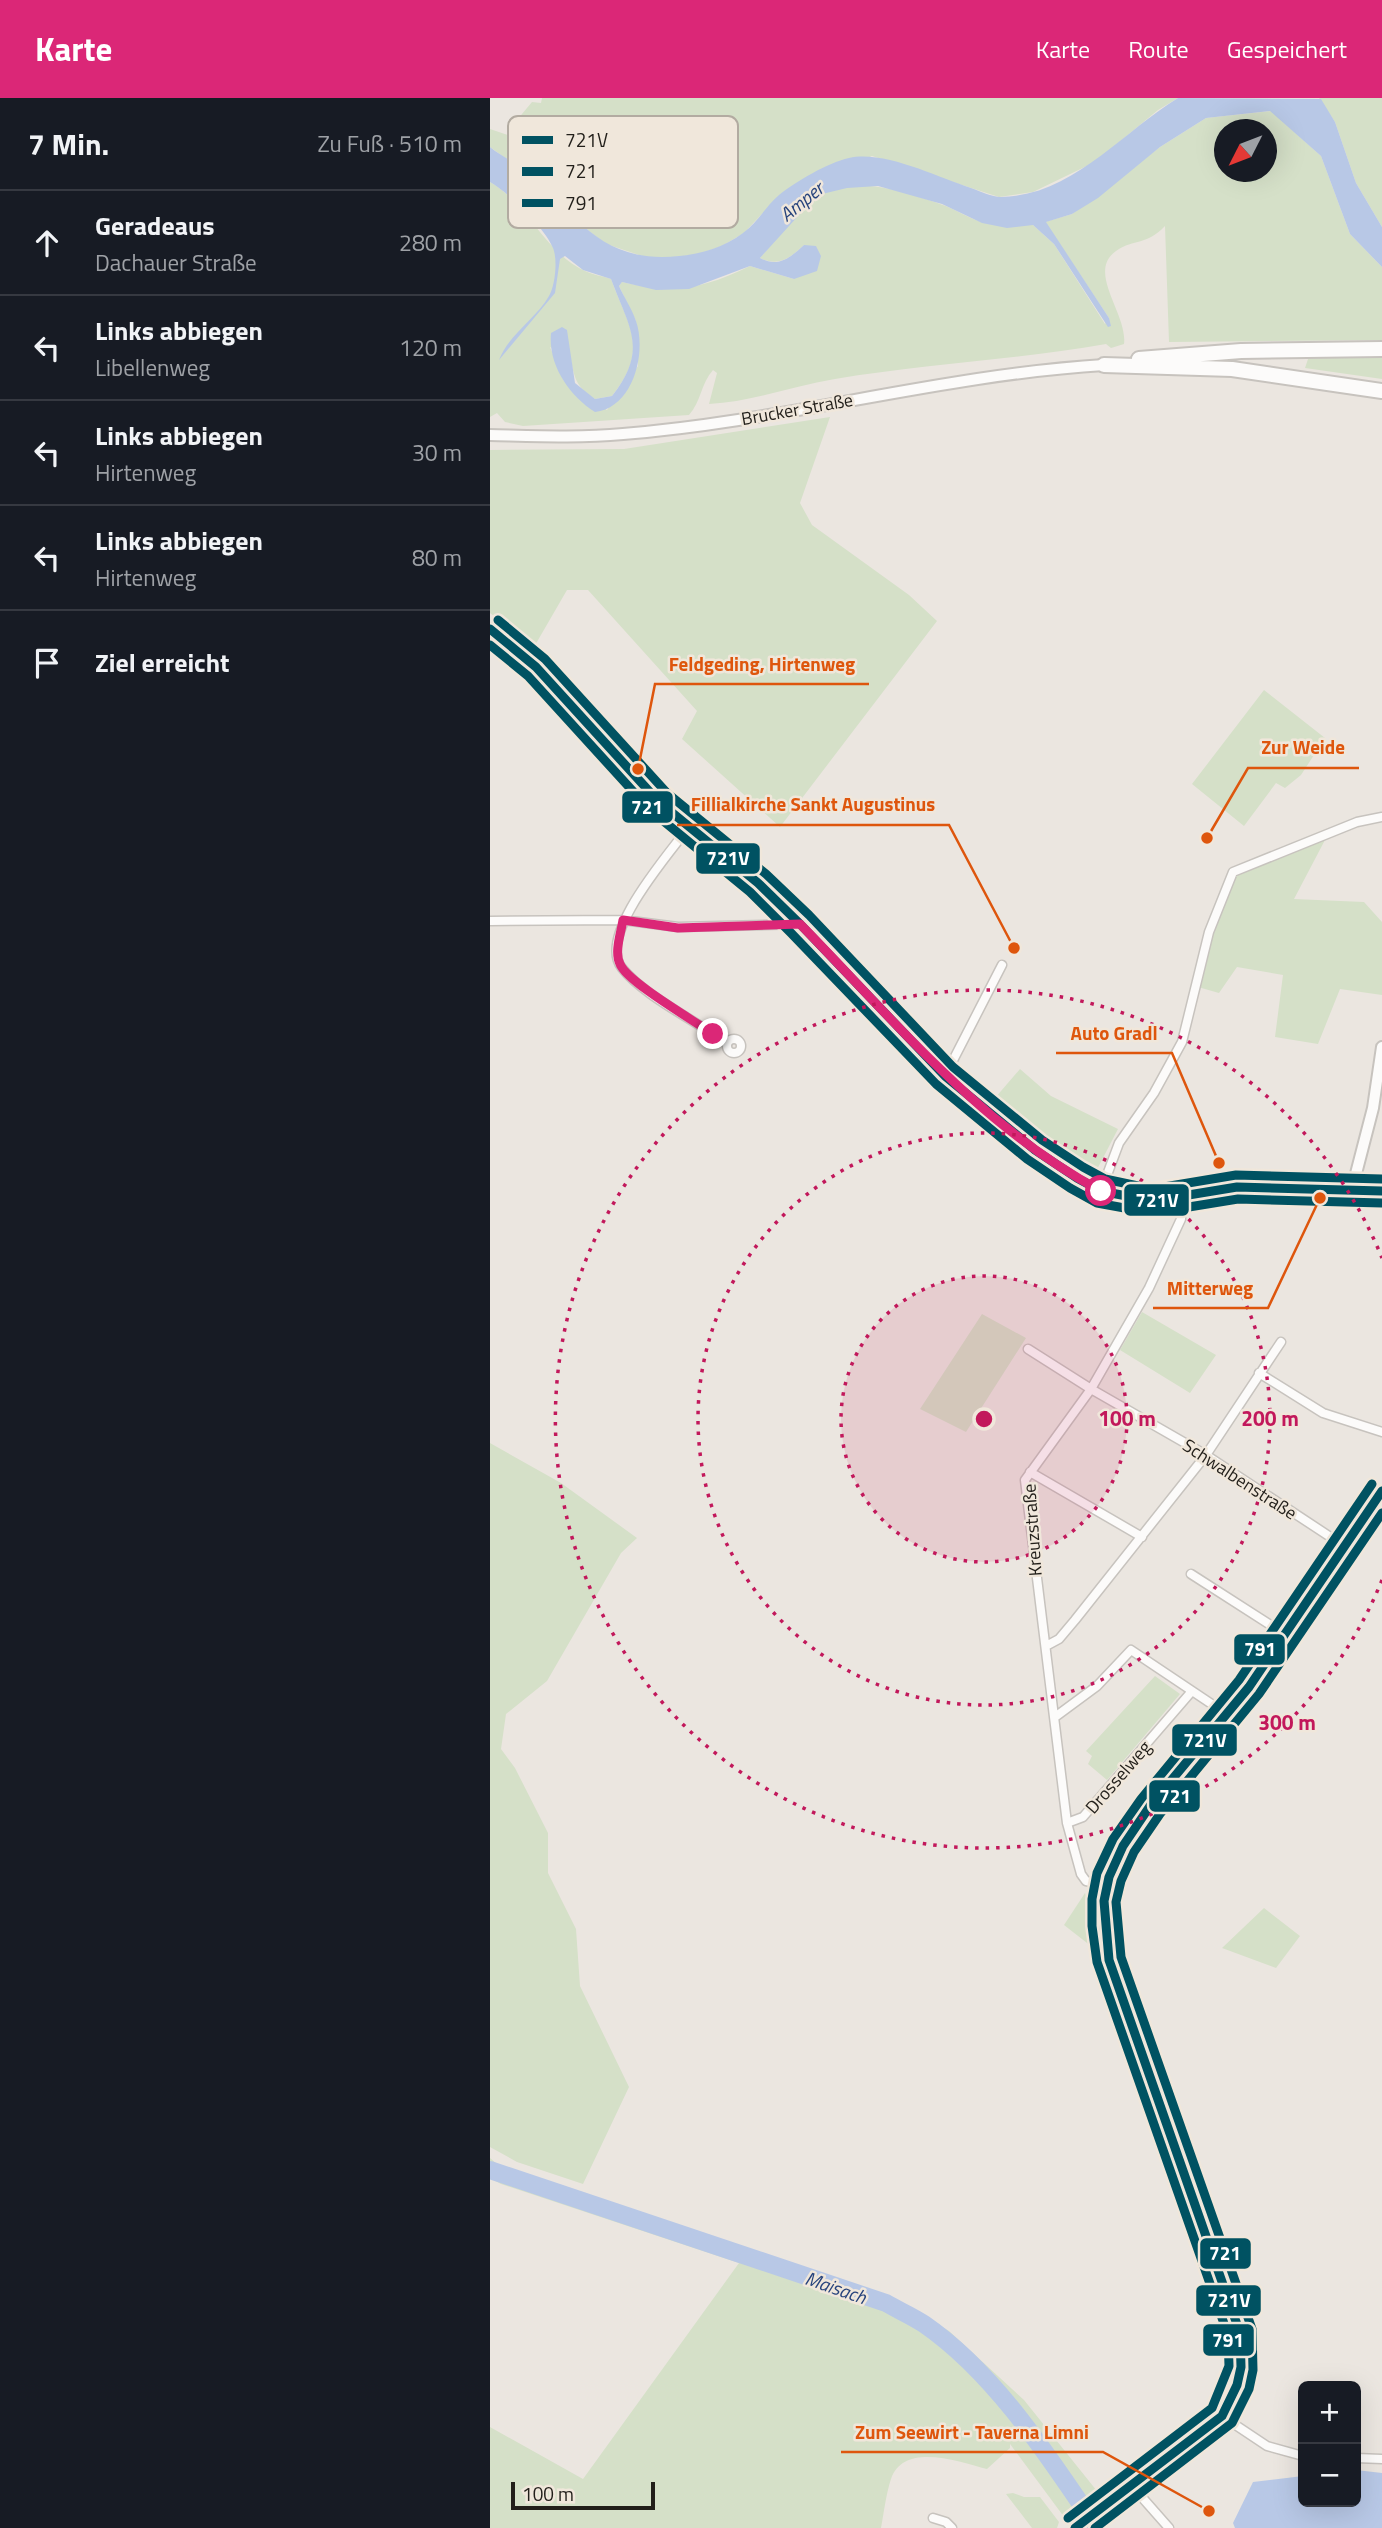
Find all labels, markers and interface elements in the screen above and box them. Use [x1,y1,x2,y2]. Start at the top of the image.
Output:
text: Karte [35,24,112,74]
text: Karte [1036,31,1090,67]
text: Route [1128,31,1189,67]
text: Gespeichert [1227,31,1347,67]
legend [508,116,738,228]
north arrow [1214,119,1277,182]
text: 7 Min. [28,121,109,167]
text: 721V [565,125,608,154]
text: Zu Fuß · 510 m [318,126,462,161]
text: 721 [565,156,597,185]
water label: Amper [773,173,831,228]
text: 791 [565,188,597,217]
text: Geradeaus [95,206,215,245]
icon: ahead [28,224,66,262]
text: 280 m [399,225,462,260]
text: Dachauer Straße [95,245,257,280]
text: Links abbiegen [95,311,263,350]
icon: left [28,329,66,367]
text: 120 m [399,330,462,365]
text: Libellenweg [95,350,210,385]
street label: Brucker Straße [739,386,855,432]
text: Links abbiegen [95,416,263,455]
icon: left [28,434,66,472]
text: 30 m [412,435,462,470]
text: Hirtenweg [95,455,196,490]
text: Links abbiegen [95,521,263,560]
icon: left [28,539,66,577]
text: 80 m [412,540,462,575]
text: Hirtenweg [95,560,196,595]
text: Ziel erreicht [95,643,230,682]
icon: arrive [28,644,66,682]
callout: Feldgeding, Hirtenweg [655,644,869,684]
text: Feldgeding, Hirtenweg [669,649,855,678]
callout: Zur Weide [1248,728,1359,768]
text: Zur Weide [1261,732,1345,761]
callout: Fillialkirche Sankt Augustinus [677,785,949,825]
text: Fillialkirche Sankt Augustinus [691,789,935,818]
line badge: 721 [621,790,674,824]
text: 721 [631,792,663,821]
line badge: 721V [695,842,761,875]
text: 721V [706,843,750,872]
callout: Auto Gradl [1056,1013,1172,1053]
route end [697,1018,728,1049]
text: Auto Gradl [1070,1018,1158,1047]
route start [1085,1175,1116,1206]
line badge: 721V [1123,1183,1190,1217]
text: 721V [1135,1185,1179,1214]
callout: Mitterweg [1153,1268,1268,1308]
text: Mitterweg [1167,1273,1253,1302]
text: 100 m [1098,1402,1156,1434]
text: 200 m [1241,1402,1299,1434]
centre of rings [972,1407,996,1431]
street label: Schwalbenstraße [1177,1432,1303,1526]
street label: Kreuzstraße [1015,1483,1049,1577]
line badge: 791 [1233,1633,1286,1666]
text: 791 [1244,1634,1276,1663]
text: 300 m [1258,1706,1316,1738]
line badge: 721V [1171,1723,1238,1757]
text: 721V [1183,1725,1227,1754]
street label: Drosselweg [1079,1735,1157,1819]
line badge: 721 [1148,1779,1201,1813]
text: 721 [1159,1781,1191,1810]
line badge: 721 [1199,2237,1252,2270]
text: 721 [1209,2238,1241,2267]
water label: Maisach [802,2263,871,2311]
line badge: 721V [1195,2284,1262,2317]
text: 721V [1207,2285,1251,2314]
line badge: 791 [1202,2323,1255,2357]
text: 791 [1212,2325,1244,2354]
map controls [1298,2381,1361,2507]
button: + [1298,2381,1361,2444]
callout: Zum Seewirt - Taverna Limni [841,2412,1103,2452]
text: Zum Seewirt - Taverna Limni [855,2417,1089,2446]
button: − [1298,2444,1361,2507]
scale bar [511,2479,654,2511]
text: 100 m [522,2479,574,2508]

